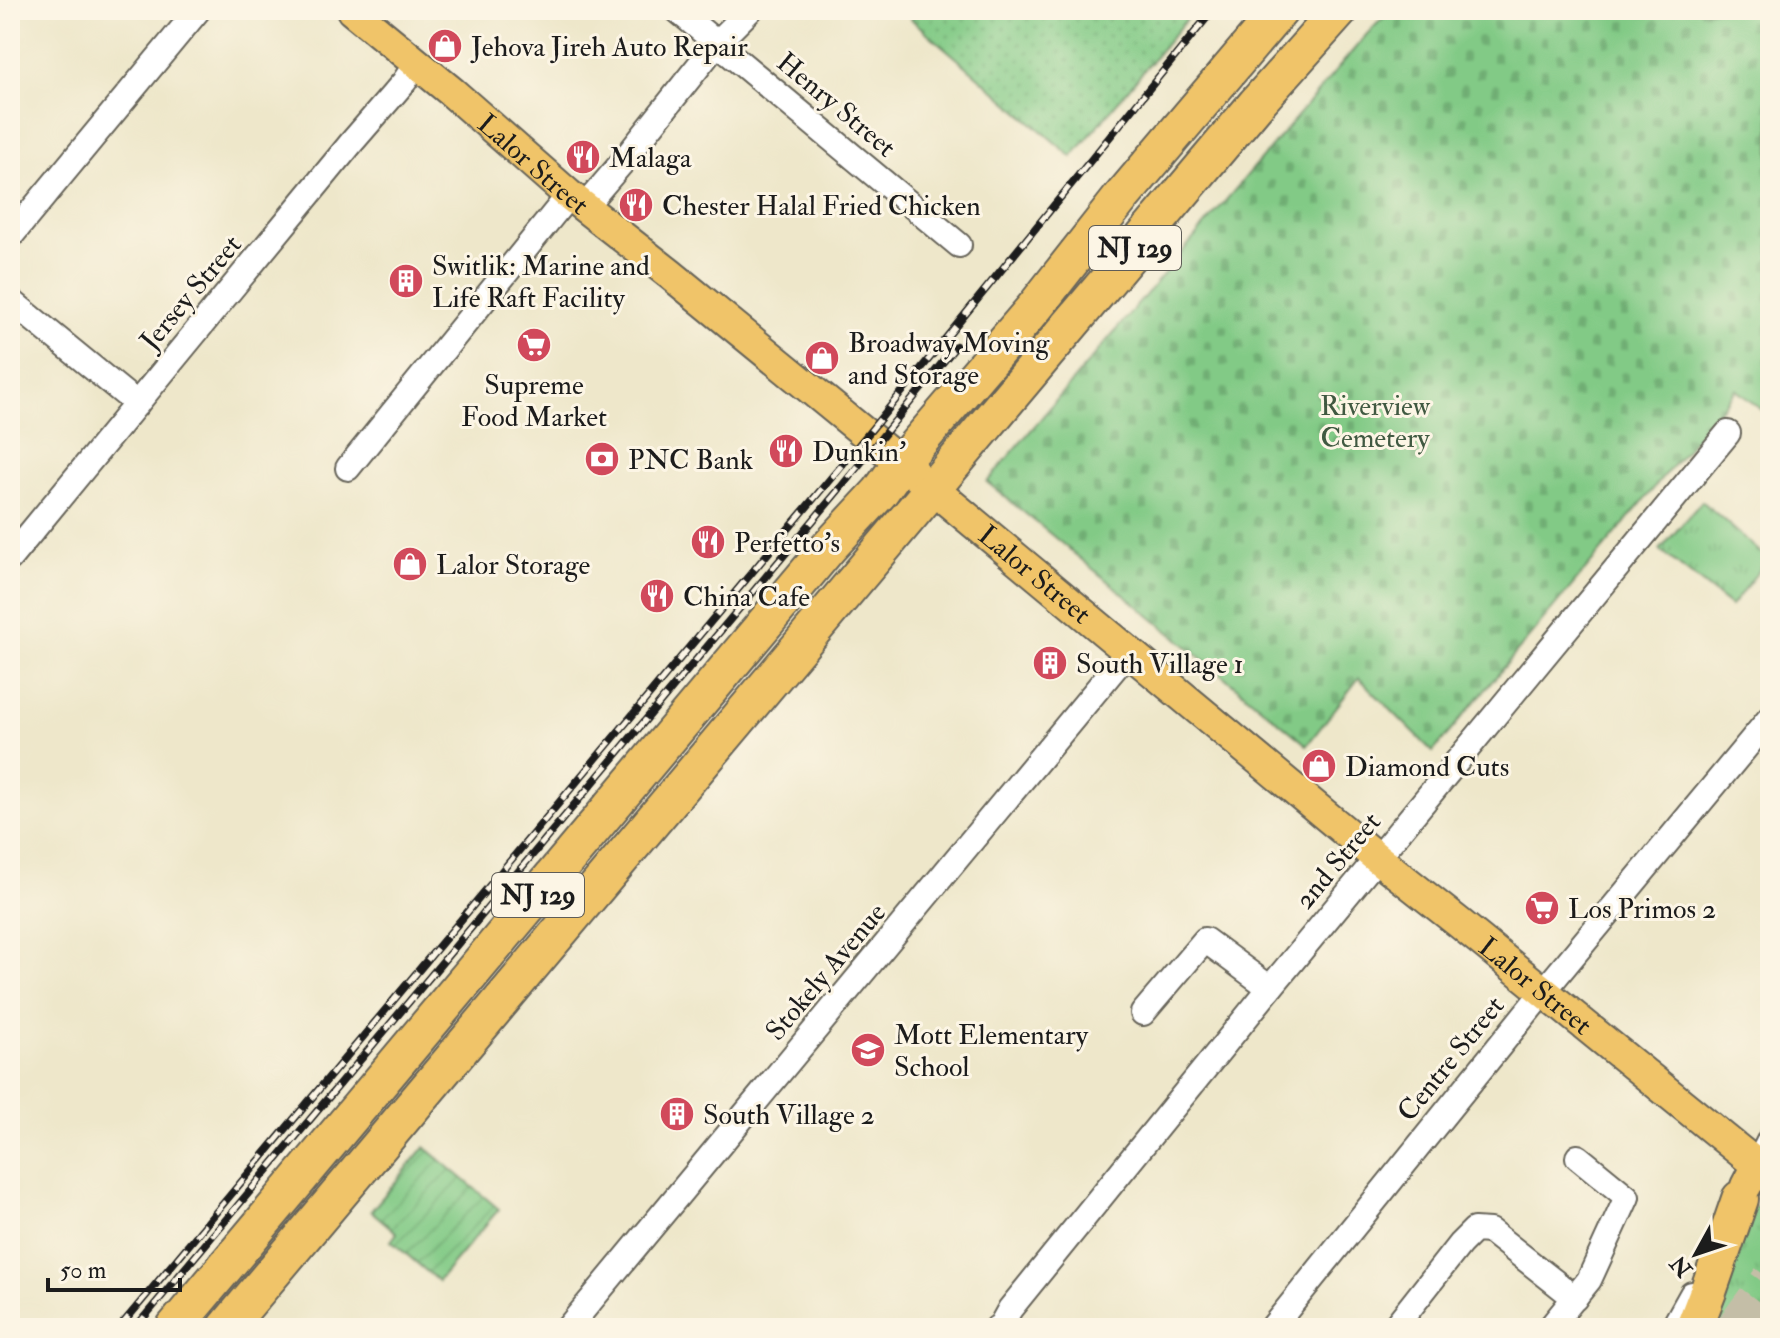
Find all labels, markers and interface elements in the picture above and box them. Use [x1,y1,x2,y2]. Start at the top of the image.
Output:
shop icon: Jehova Jireh Auto Repair [426,27,464,65]
place label: Jehova Jireh Auto Repair [470,30,748,65]
street label: Henry Street [769,45,903,165]
street label: Lalor Street [470,107,595,223]
restaurant icon: Malaga [564,138,602,176]
place label: Malaga [609,141,692,176]
restaurant icon: Chester Halal Fried Chicken [617,186,655,224]
place label: Chester Halal Fried Chicken [662,189,981,224]
road number: NJ 129 [1089,226,1181,270]
street label: Jersey Street [132,228,250,359]
place label: Switlik: Marine and Life Raft Facility [432,249,650,316]
building icon: Switlik: Marine and Life Raft Facility [387,262,425,300]
supermarket icon: Supreme Food Market [515,326,553,364]
place label: Broadway Moving and Storage [848,326,1051,393]
shop icon: Broadway Moving and Storage [803,339,841,377]
place label: Supreme Food Market [461,368,607,435]
park label: Riverview Cemetery [1320,389,1431,456]
restaurant icon: Dunkin' [767,432,805,470]
place label: Dunkin' [812,435,906,470]
bank icon: PNC Bank [583,440,621,478]
place label: PNC Bank [628,443,754,478]
street label: Lalor Street [971,518,1098,632]
restaurant icon: Perfetto's [689,523,727,561]
place label: Perfetto's [734,526,840,561]
shop icon: Lalor Storage [391,545,429,583]
place label: Lalor Storage [436,548,590,583]
restaurant icon: China Cafe [638,577,676,615]
place label: China Cafe [683,580,810,615]
building icon: South Village 1 [1031,644,1069,682]
place label: South Village 1 [1076,647,1244,682]
shop icon: Diamond Cuts [1300,747,1338,785]
place label: Diamond Cuts [1345,750,1509,785]
street label: 2nd Street [1288,805,1389,917]
road number: NJ 129 [492,873,584,917]
supermarket icon: Los Primos 2 [1523,889,1561,927]
place label: Los Primos 2 [1568,892,1716,927]
street label: Stokely Avenue [758,896,894,1048]
street label: Lalor Street [1471,930,1599,1043]
street label: Centre Street [1390,989,1512,1129]
place label: Mott Elementary School [894,1018,1089,1085]
school or university icon: Mott Elementary School [849,1031,887,1069]
building icon: South Village 2 [658,1095,696,1133]
place label: South Village 2 [703,1098,875,1133]
north arrow [1656,1214,1736,1294]
scale bar [48,1242,180,1292]
text: N [1664,1249,1699,1284]
text: 50 m [60,1255,107,1286]

